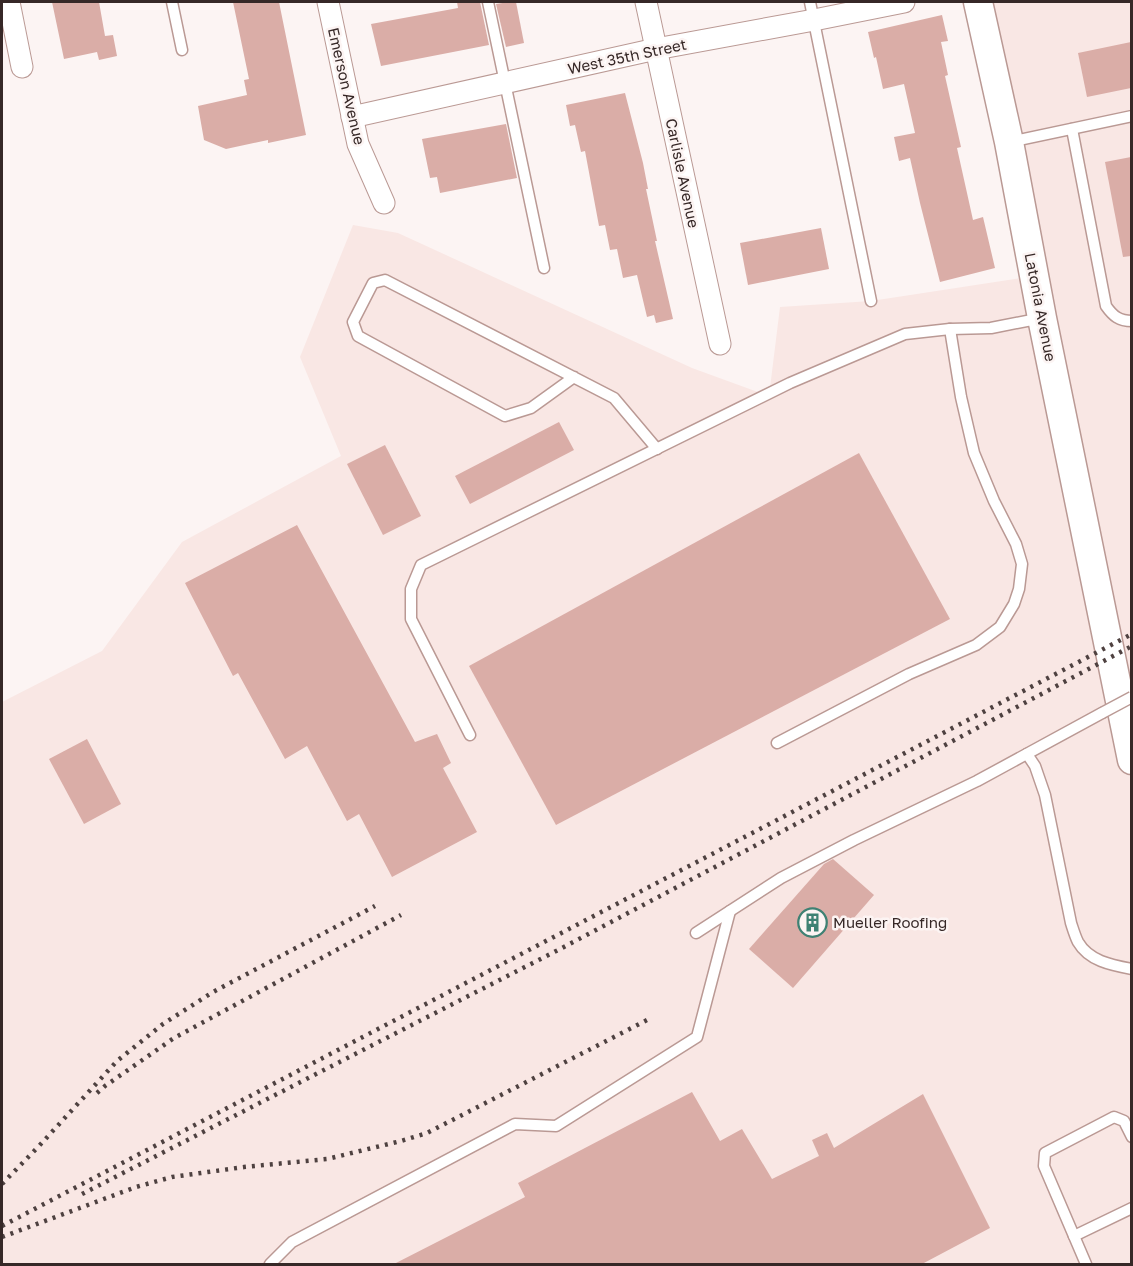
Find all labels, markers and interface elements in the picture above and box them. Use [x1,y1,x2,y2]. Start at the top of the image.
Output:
street label: Emerson Avenue [325,26,369,147]
street label: West 35th Street [566,35,688,77]
street label: Carlisle Avenue [663,117,703,230]
street label: Latonia Avenue [1022,251,1060,363]
building icon: Mueller Roofing [796,906,828,938]
place label: Mueller Roofing [833,913,947,931]

